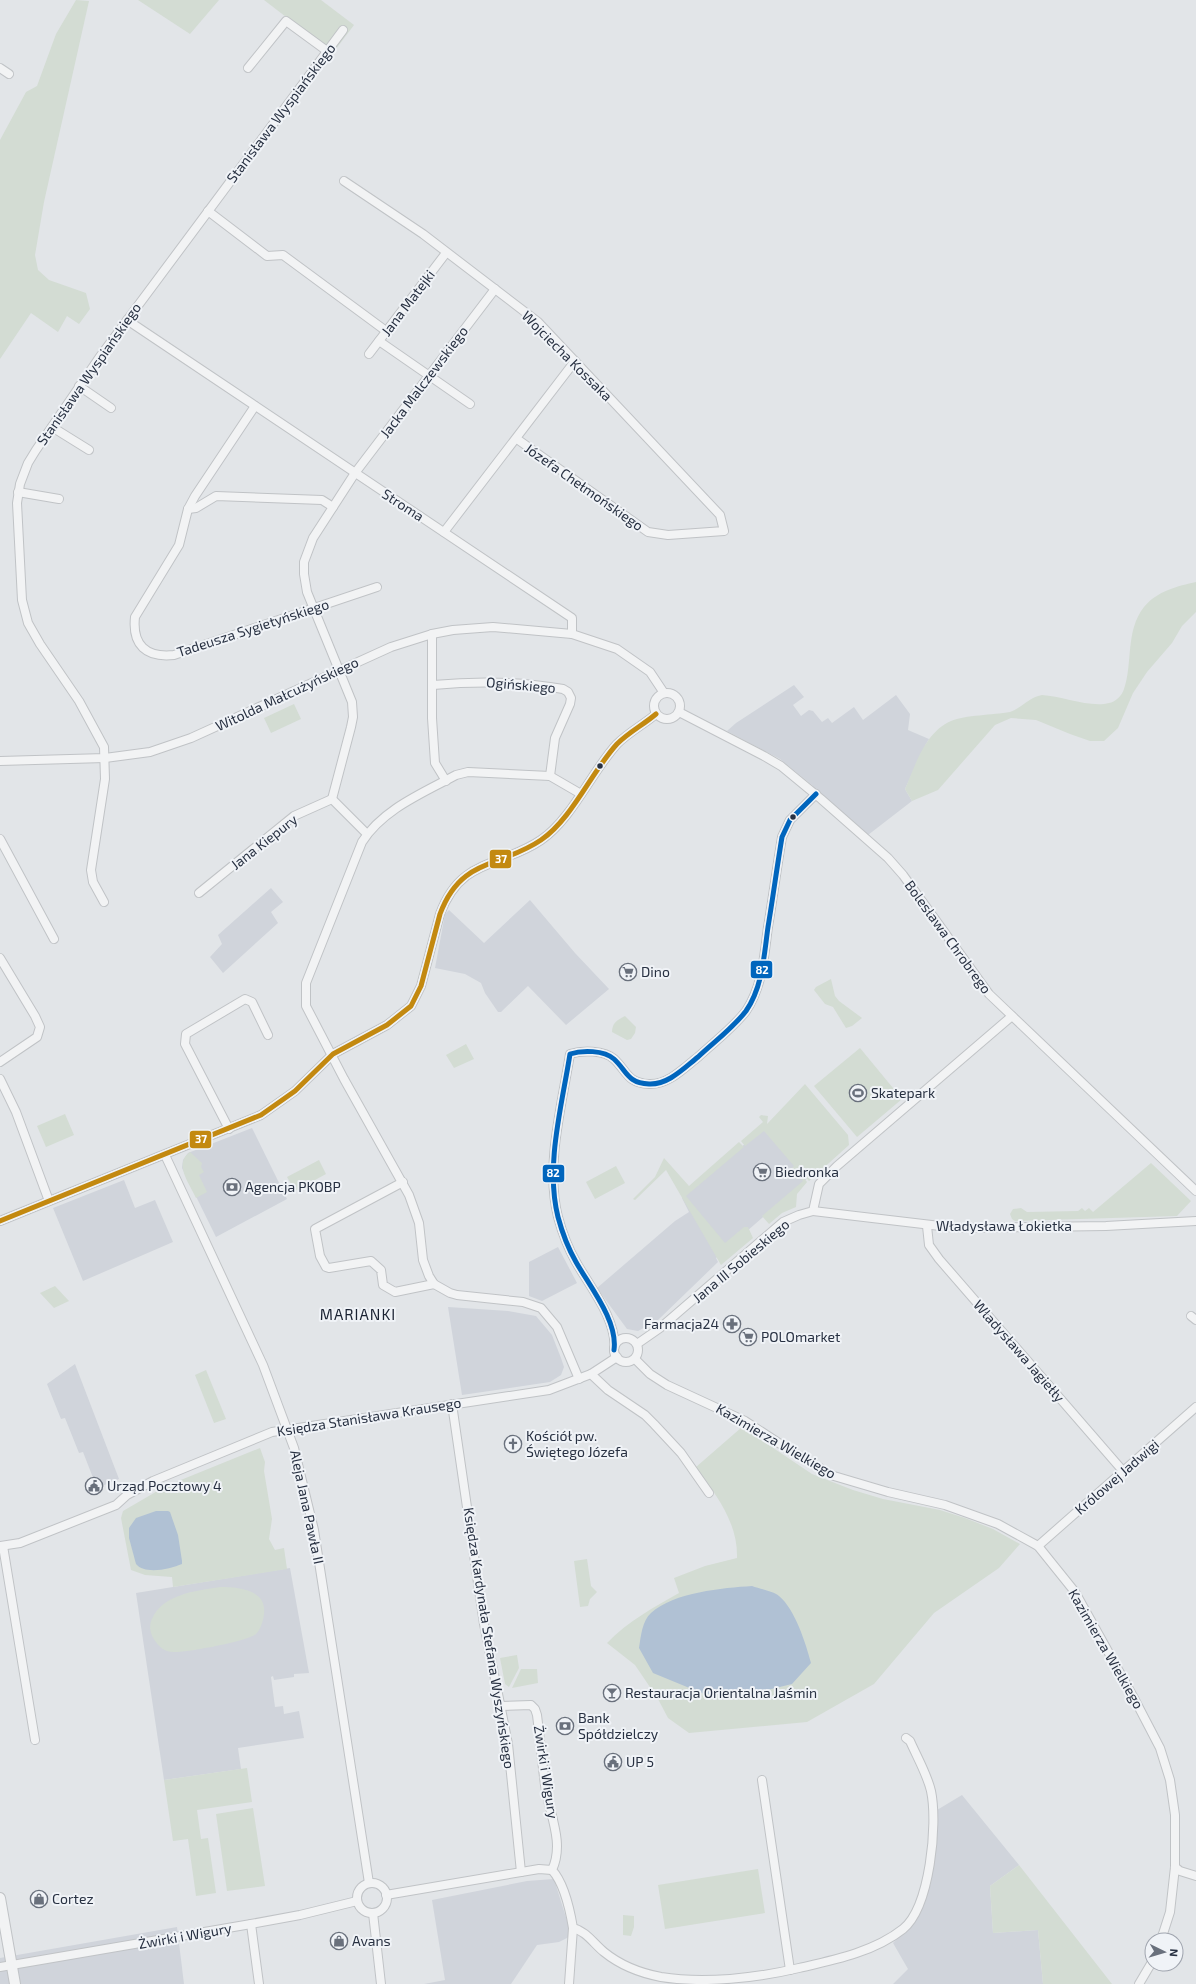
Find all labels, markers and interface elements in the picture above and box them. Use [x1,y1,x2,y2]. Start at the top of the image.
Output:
street label: Stanisława Wyspiańskiego [223,40,339,186]
street label: Jana Matejki [377,266,438,339]
street label: Stanisława Wyspiańskiego [33,299,144,448]
street label: Wojciecha Kossaka [519,307,616,404]
street label: Jacka Malczewskiego [376,323,471,441]
street label: Józefa Chełmońskiego [522,439,647,534]
street label: Stroma [379,485,427,524]
street label: Tadeusza Sygietyńskiego [175,595,331,660]
street label: Witolda Małcużyńskiego [212,653,361,734]
street label: Ogińskiego [486,673,557,696]
unlabelled marker [595,761,605,771]
street label: Jana Kiepury [227,810,301,873]
unlabelled marker [788,812,798,822]
line badge: 37 [489,849,512,869]
text: 37 [495,852,507,865]
street label: Bolesława Chrobrego [902,877,995,997]
line badge: 82 [750,960,773,979]
supermarket icon: Dino [618,962,638,982]
place label: Dino [641,963,670,980]
text: 82 [755,963,769,976]
sports icon: Skatepark [848,1083,868,1103]
place label: Skatepark [871,1084,935,1101]
line badge: 37 [189,1130,212,1149]
text: 37 [195,1132,207,1145]
supermarket icon: Biedronka [752,1162,772,1182]
place label: Biedronka [775,1163,839,1180]
line badge: 82 [542,1164,565,1183]
text: 82 [546,1166,560,1179]
bank icon: Agencja PKOBP [222,1177,242,1197]
place label: Agencja PKOBP [245,1178,341,1195]
street label: Jana III Sobieskiego [689,1215,793,1306]
street label: Władysława Łokietka [936,1217,1072,1234]
street label: Władysława Jagiełły [970,1296,1069,1406]
district label: MARIANKI [320,1305,396,1323]
pharmacy icon: Farmacja24 [722,1314,742,1334]
place label: Farmacja24 [644,1315,719,1332]
supermarket icon: POLOmarket [738,1327,758,1347]
place label: POLOmarket [761,1328,840,1345]
street label: Księdza Stanisława Krausego [276,1394,462,1439]
street label: Kazimierza Wielkiego [713,1399,839,1482]
place label: Kościół pw. Świętego Józefa [526,1427,628,1460]
church icon: Kościół pw. Świętego Józefa [503,1434,523,1454]
street label: Królowej Jadwigi [1071,1435,1162,1518]
street label: Aleja Jana Pawła II [287,1448,328,1565]
public building icon: Urząd Pocztowy 4 [84,1476,104,1496]
place label: Urząd Pocztowy 4 [107,1477,222,1494]
street label: Księdza Kardynała Stefana Wyszyńskiego [460,1506,519,1770]
street label: Kazimierza Wielkiego [1065,1586,1148,1712]
bar icon: Restauracja Orientalna Jaśmin [602,1683,622,1703]
place label: Restauracja Orientalna Jaśmin [625,1684,817,1701]
place label: Bank Spółdzielczy [578,1709,659,1742]
bank icon: Bank Spółdzielczy [555,1716,575,1736]
street label: Żwirki i Wigury [531,1724,562,1820]
public building icon: UP 5 [603,1752,623,1772]
place label: UP 5 [626,1753,654,1770]
shop icon: Cortez [29,1889,49,1909]
place label: Cortez [52,1890,94,1907]
street label: Żwirki i Wigury [137,1919,233,1952]
shop icon: Avans [329,1931,349,1951]
place label: Avans [352,1932,391,1949]
north arrow [1144,1932,1184,1972]
text: N [1168,1948,1181,1957]

